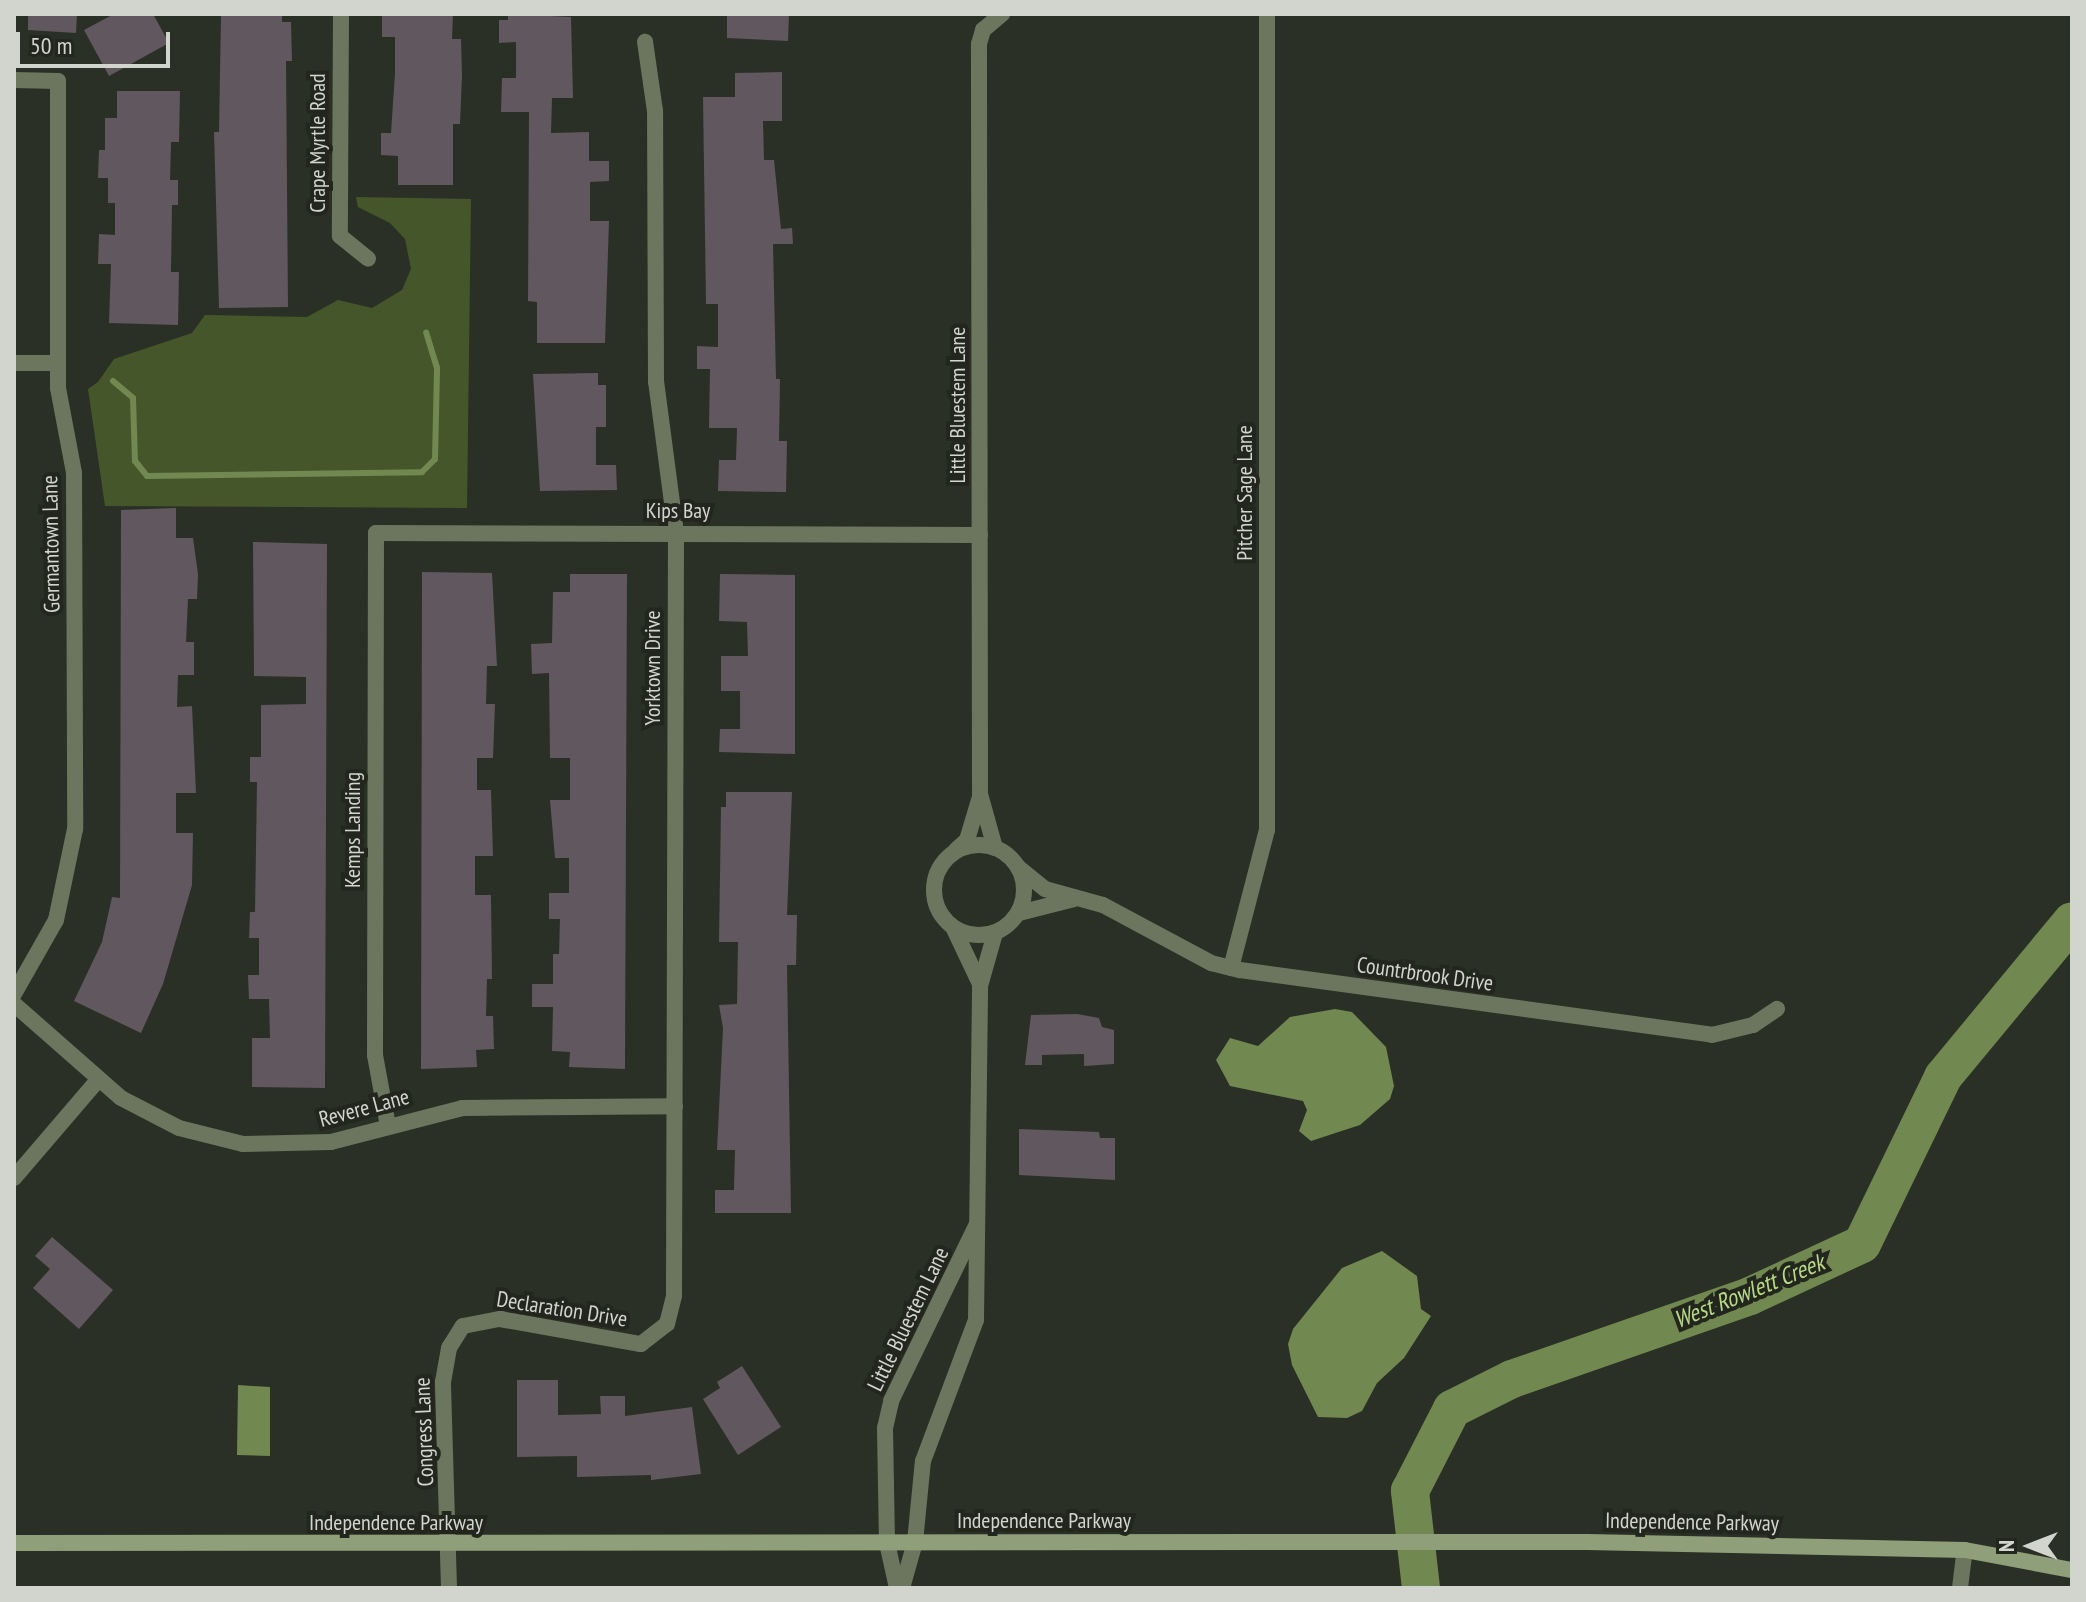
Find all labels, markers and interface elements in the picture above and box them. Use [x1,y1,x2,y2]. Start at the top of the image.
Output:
scale bar [20,16,174,66]
text: 50 m [30,30,72,61]
street label: Crape Myrtle Road [305,73,331,213]
street label: Little Bluestem Lane [945,327,971,483]
street label: Pitcher Sage Lane [1232,425,1258,561]
street label: Germantown Lane [37,475,65,613]
street label: Kips Bay [646,498,710,524]
street label: Yorktown Drive [640,611,666,725]
street label: Kemps Landing [340,772,366,888]
street label: Countrbrook Drive [1355,951,1495,997]
street label: Revere Lane [316,1083,412,1133]
street label: Little Bluestem Lane [862,1243,954,1395]
water label: West Rowlett Creek [1669,1248,1829,1334]
street label: Declaration Drive [495,1286,629,1332]
street label: Congress Lane [409,1377,439,1487]
north arrow [1990,1506,2070,1586]
street label: Independence Parkway [1605,1507,1779,1537]
street label: Independence Parkway [957,1508,1131,1534]
street label: Independence Parkway [309,1510,483,1536]
text: N [1992,1540,2020,1552]

